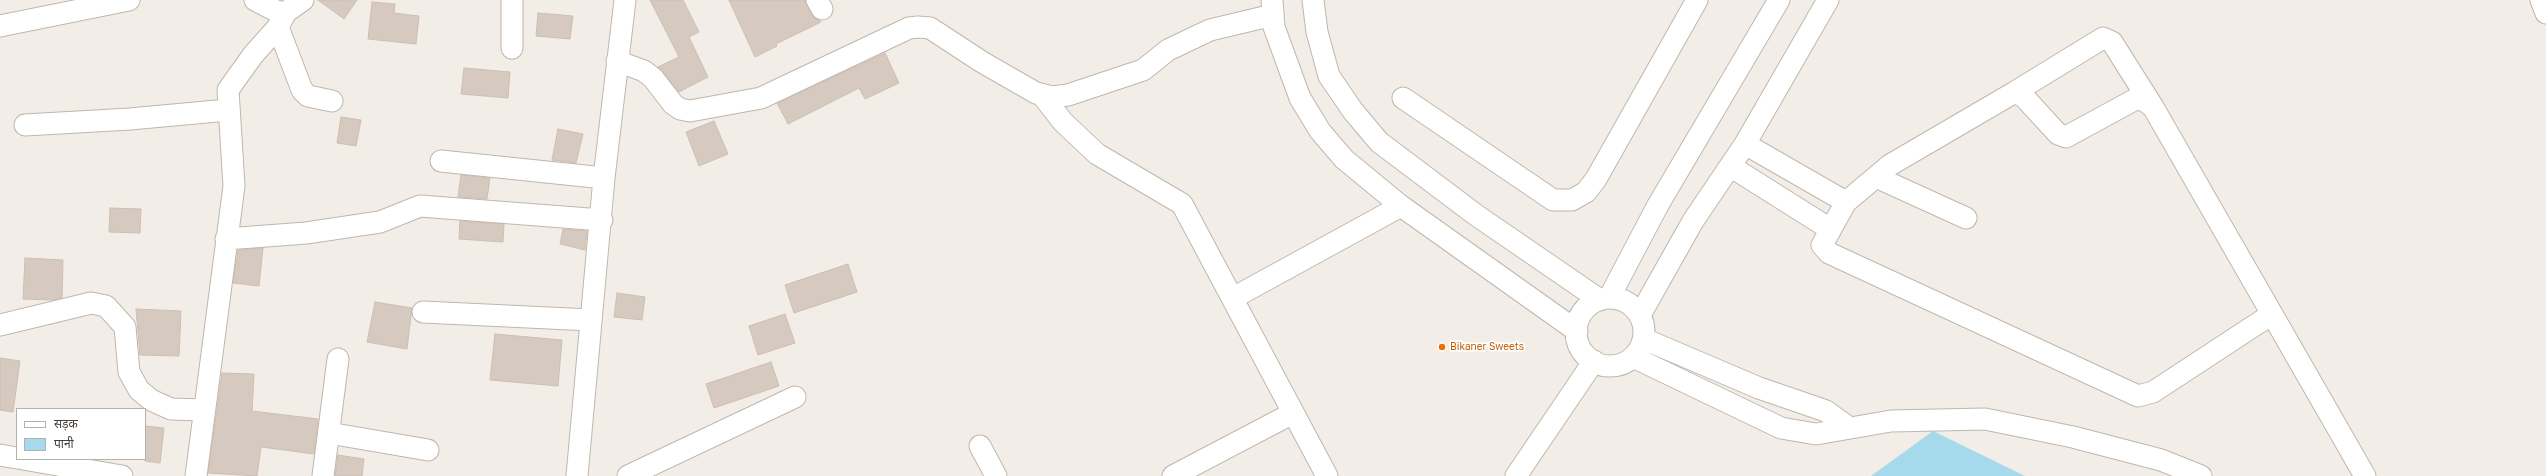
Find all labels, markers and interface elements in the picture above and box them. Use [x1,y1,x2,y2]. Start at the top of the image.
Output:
place label: Bikaner Sweets [1450,341,1524,353]
marker: Bikaner Sweets [1437,342,1447,352]
legend [16,408,146,460]
text: सड़क [54,416,78,431]
text: पानी [54,436,74,451]

